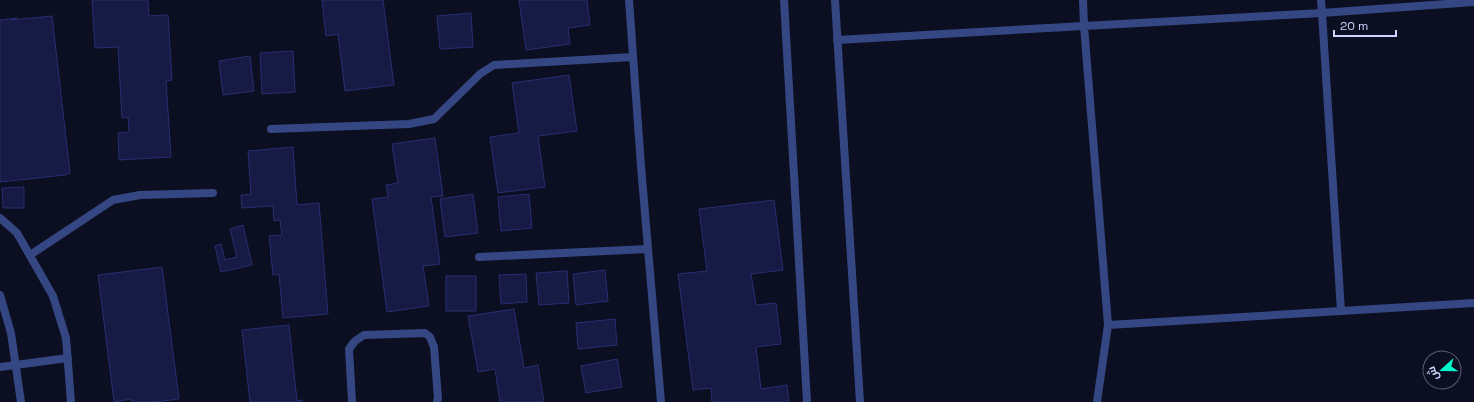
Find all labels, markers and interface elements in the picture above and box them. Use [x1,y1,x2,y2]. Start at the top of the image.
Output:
scale bar [1334,12,1396,38]
text: 20 m [1340,18,1368,34]
north arrow [1422,350,1462,390]
text: ش [1424,364,1442,383]

